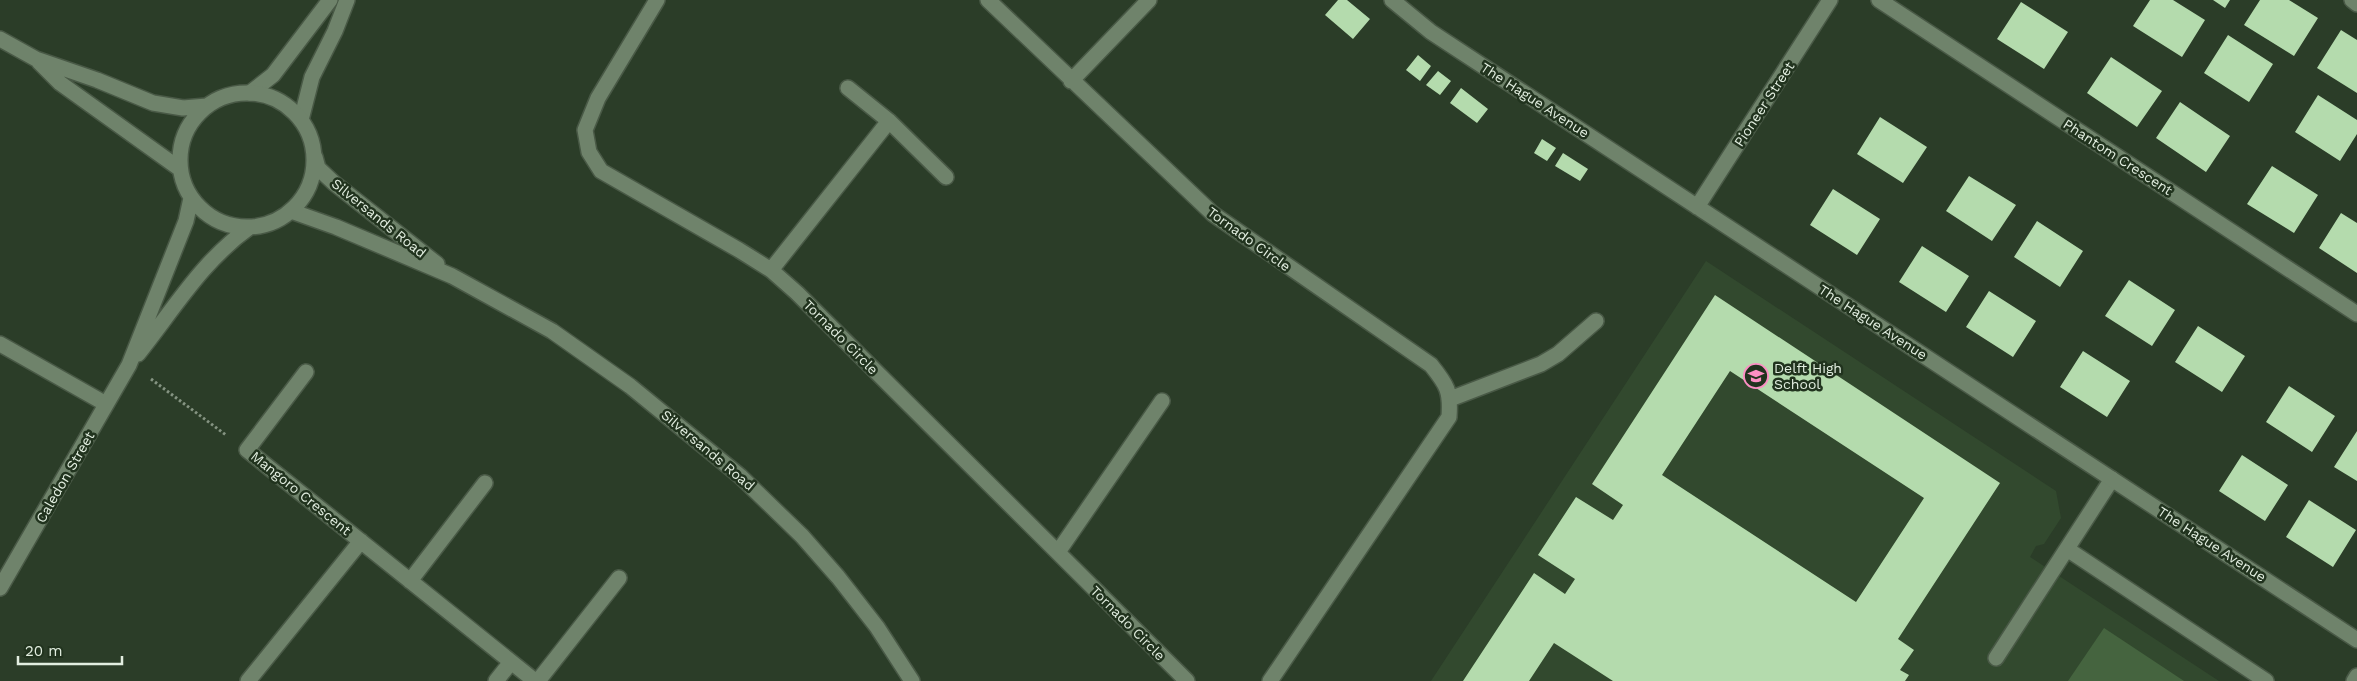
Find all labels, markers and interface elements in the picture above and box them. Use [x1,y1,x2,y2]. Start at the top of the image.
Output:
street label: The Hague Avenue [1478,59,1592,141]
street label: Pioneer Street [1731,59,1797,149]
street label: Phantom Crescent [2060,116,2176,198]
street label: Silversands Road [329,175,429,261]
street label: Tornado Circle [1204,204,1294,274]
street label: The Hague Avenue [1816,281,1930,363]
street label: Tornado Circle [800,296,882,378]
place label: Delft High School [1774,360,1842,392]
school or university icon: Delft High School [1743,363,1769,389]
street label: Silversands Road [658,406,758,494]
street label: Caledon Street [32,428,98,525]
street label: Mangoro Crescent [248,448,354,538]
street label: The Hague Avenue [2155,503,2269,585]
street label: Tornado Circle [1087,582,1169,664]
scale bar [18,634,121,666]
text: 20 m [25,642,63,660]

